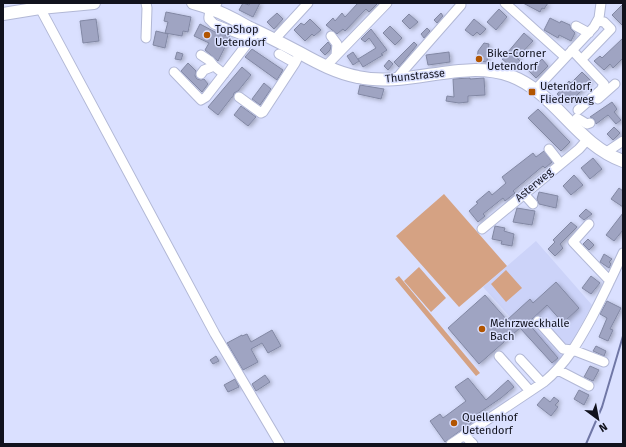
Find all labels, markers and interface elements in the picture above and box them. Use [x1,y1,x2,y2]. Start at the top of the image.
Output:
place label: TopShop Uetendorf [215,23,267,49]
marker: TopShop Uetendorf [202,30,212,40]
place label: Bike-Corner Uetendorf [487,47,547,73]
marker: Bike-Corner Uetendorf [474,54,484,64]
street label: Thunstrasse [384,66,446,86]
place label: Uetendorf, Fliederweg [540,80,594,106]
marker: Uetendorf, Fliederweg [527,87,537,97]
street label: Asterweg [513,165,556,204]
place label: Mehrzweckhalle Bach [490,317,569,343]
marker: Mehrzweckhalle Bach [477,324,487,334]
north arrow [578,399,618,439]
place label: Quellenhof Uetendorf [462,411,519,437]
marker: Quellenhof Uetendorf [449,418,459,428]
text: N [596,420,610,435]

